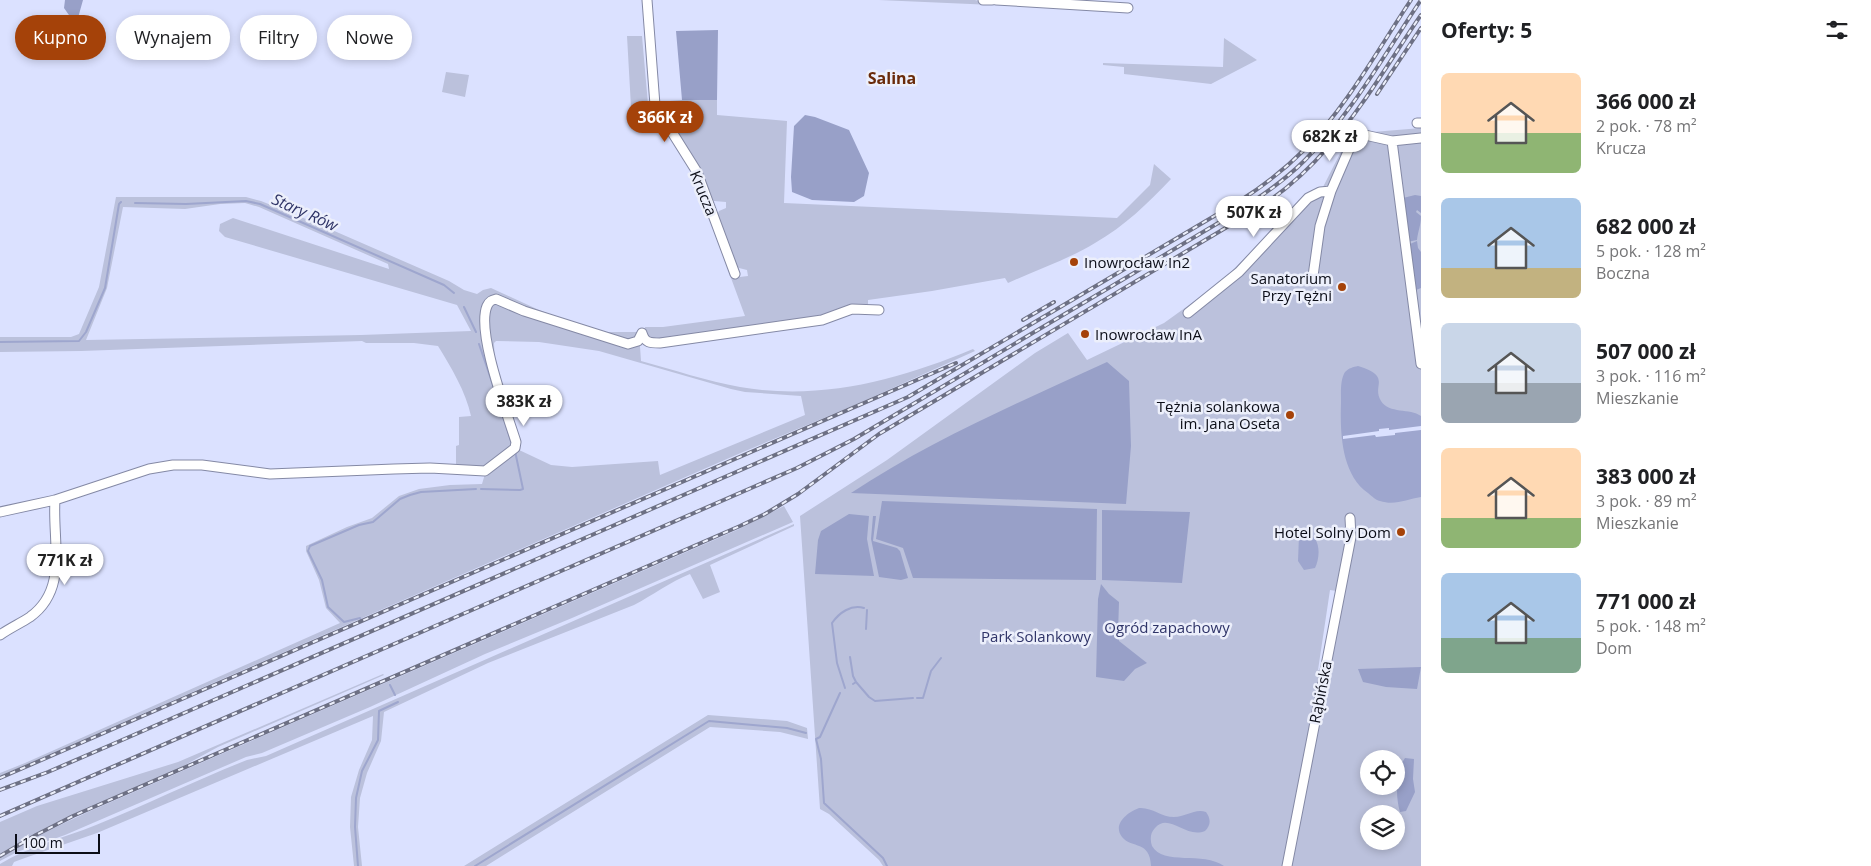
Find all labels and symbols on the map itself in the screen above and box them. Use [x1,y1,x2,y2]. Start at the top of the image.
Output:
district label: Salina [868,67,916,89]
pin: 366K zł [619,100,711,143]
pin: 682K zł [1284,120,1376,162]
street label: Krucza [686,167,722,219]
water label: Stary Rów [269,188,343,237]
pin: 507K zł [1208,196,1300,238]
place label: Inowrocław In2 [1084,252,1190,272]
marker: Inowrocław In2 [1068,256,1080,268]
place label: Sanatorium Przy Tężni [1251,268,1332,305]
marker: Sanatorium Przy Tężni [1336,281,1348,293]
place label: Inowrocław InA [1095,324,1202,344]
marker: Inowrocław InA [1079,328,1091,340]
pin: 383K zł [478,384,570,427]
place label: Tężnia solankowa im. Jana Oseta [1157,396,1280,433]
marker: Tężnia solankowa im. Jana Oseta [1284,409,1296,421]
place label: Hotel Solny Dom [1274,522,1391,542]
marker: Hotel Solny Dom [1395,526,1407,538]
pin: 771K zł [19,544,111,586]
park label: Ogród zapachowy [1104,617,1230,637]
park label: Park Solankowy [981,626,1091,646]
street label: Rąbińska [1304,659,1336,725]
scale bar [15,831,100,854]

